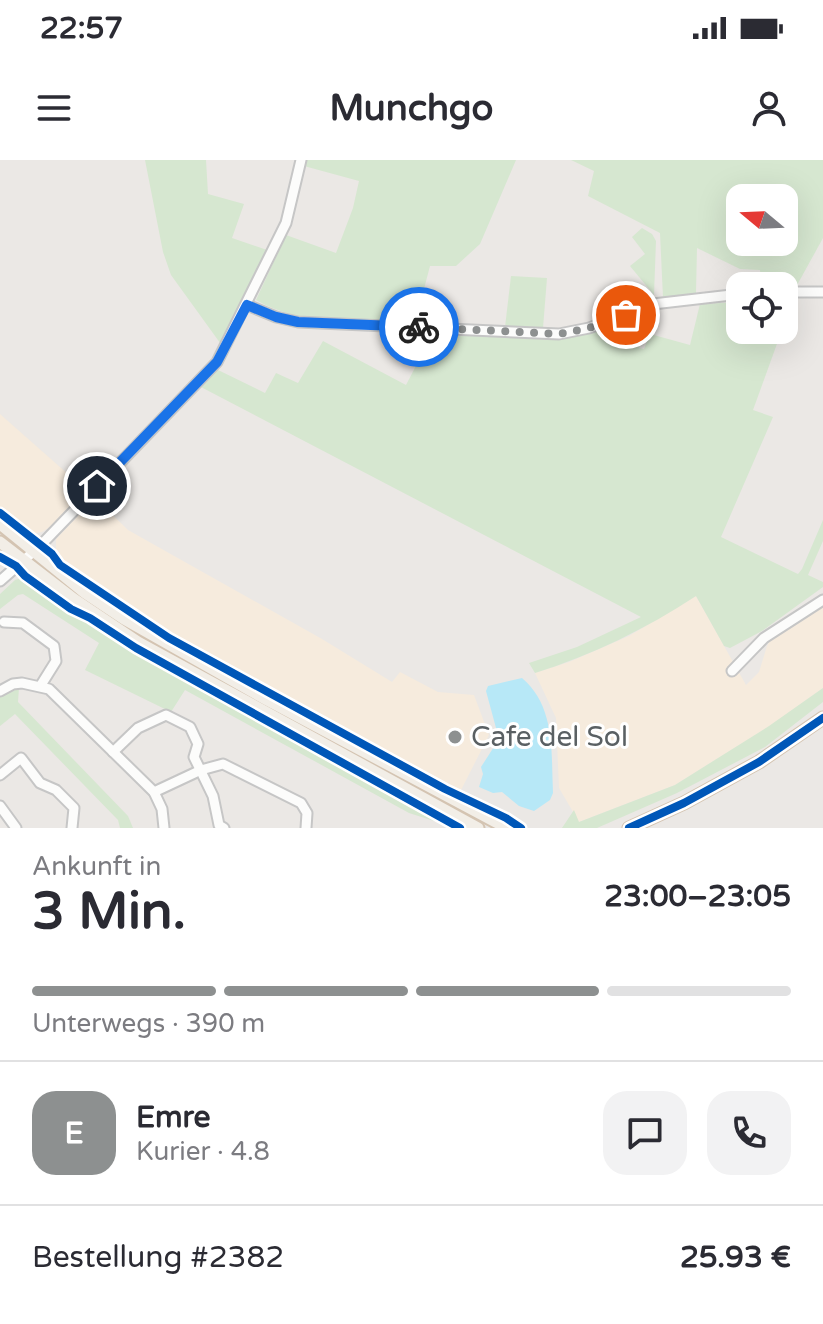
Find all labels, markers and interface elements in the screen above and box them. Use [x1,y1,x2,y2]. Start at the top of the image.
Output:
text: 22:57 [40,10,123,47]
icon: menu [32,86,76,130]
icon: person [747,86,791,130]
text: Munchgo [330,87,493,130]
north arrow [726,184,798,256]
map controls [726,184,798,344]
button: locate [726,272,798,344]
pin [592,281,660,349]
courier [379,287,459,367]
icon: bag [604,293,648,337]
icon: bike [397,305,441,349]
pin [63,452,131,520]
icon: home [75,464,119,508]
place label: Cafe del Sol [471,720,628,754]
marker: Cafe del Sol [446,728,464,746]
text: Ankunft in [32,851,161,882]
text: 23:00–23:05 [604,878,791,915]
text: 3 Min. [32,880,186,943]
text: Unterwegs · 390 m [32,1008,265,1039]
button: chat [603,1091,687,1175]
button: phone [707,1091,791,1175]
text: Emre [136,1099,211,1136]
text: E [64,1115,84,1152]
text: Kurier · 4.8 [136,1136,270,1167]
text: Bestellung #2382 [32,1239,284,1276]
text: 25.93 € [680,1239,791,1276]

